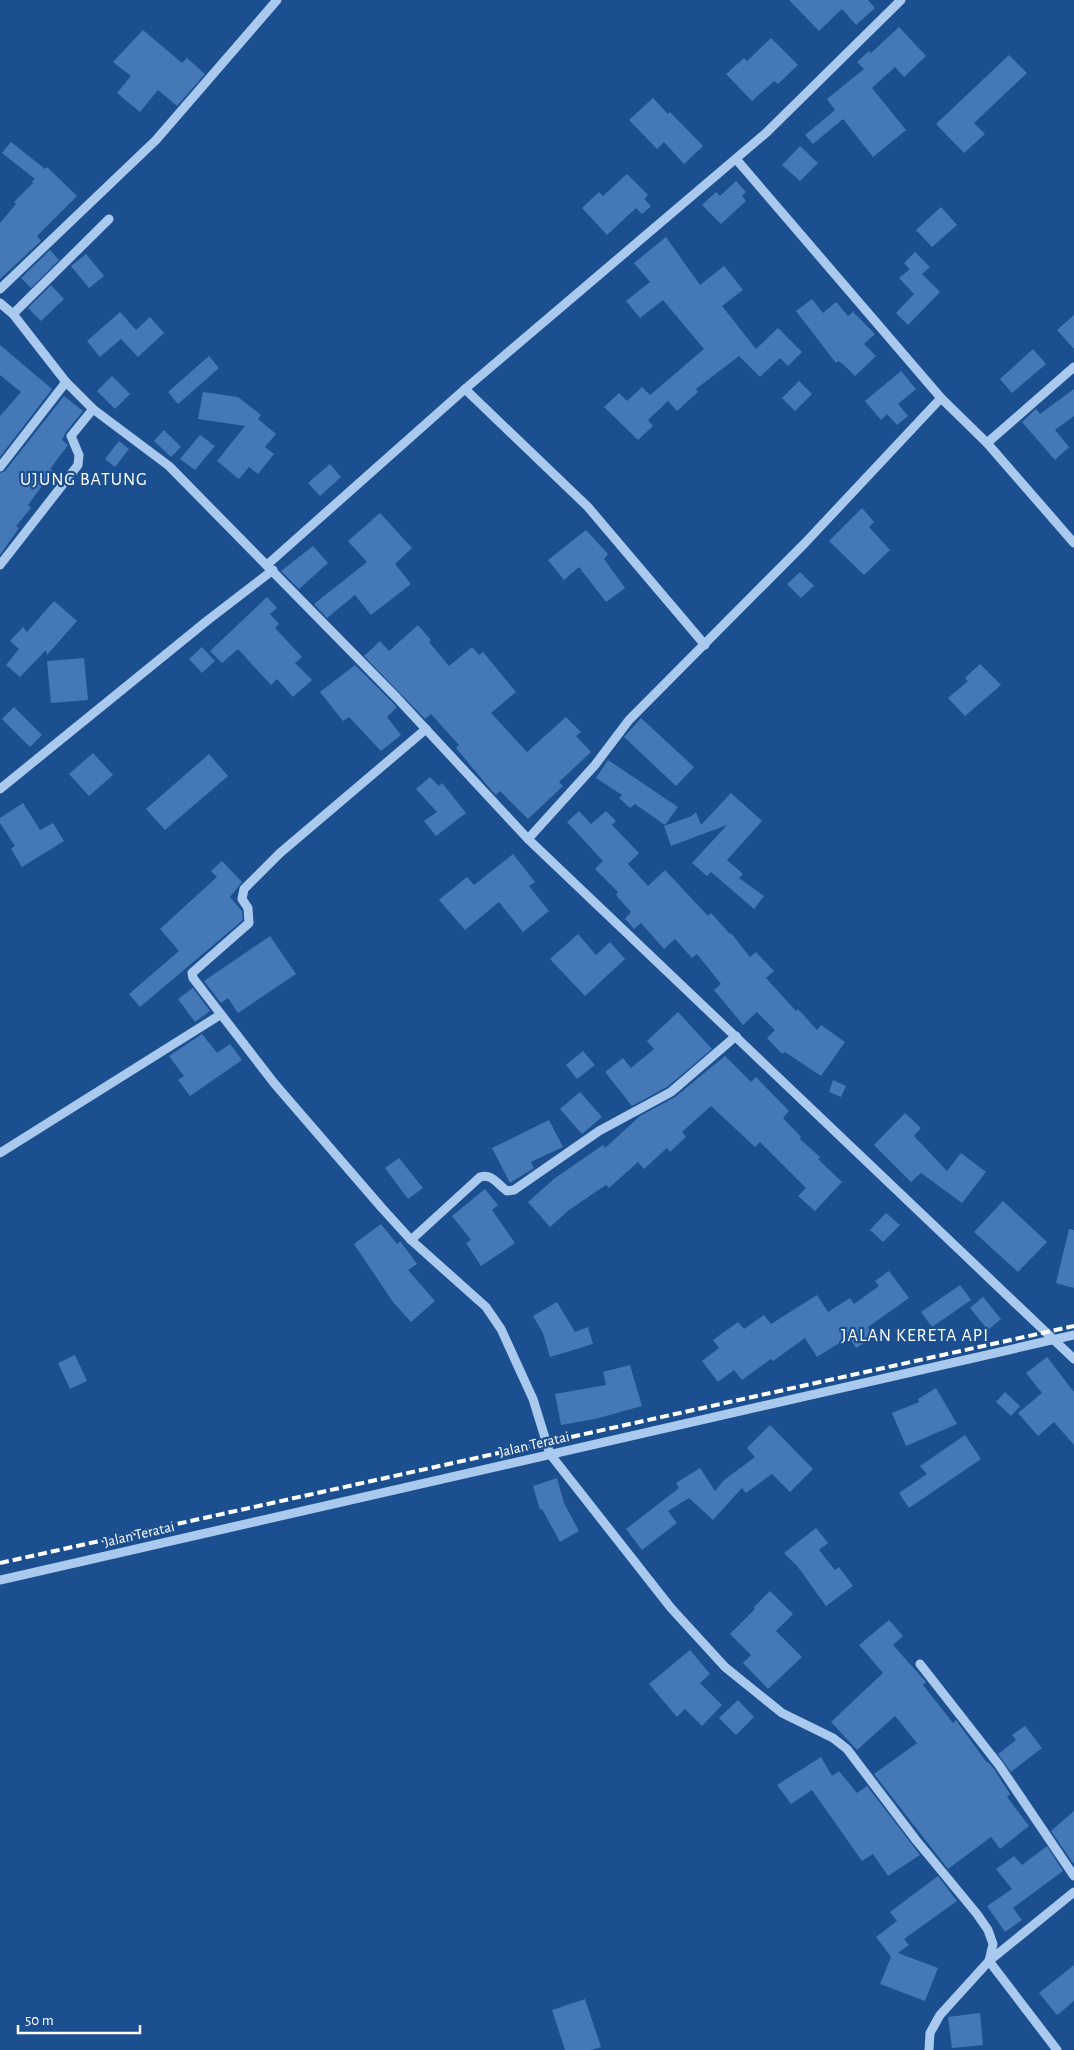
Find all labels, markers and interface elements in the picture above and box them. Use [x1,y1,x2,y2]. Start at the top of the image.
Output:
district label: UJUNG BATUNG [20,471,148,489]
district label: JALAN KERETA API [841,1327,989,1345]
street label: Jalan Teratai [497,1429,571,1460]
street label: Jalan Teratai [102,1519,176,1550]
scale bar [18,2002,140,2034]
text: 50 m [25,2013,54,2028]

